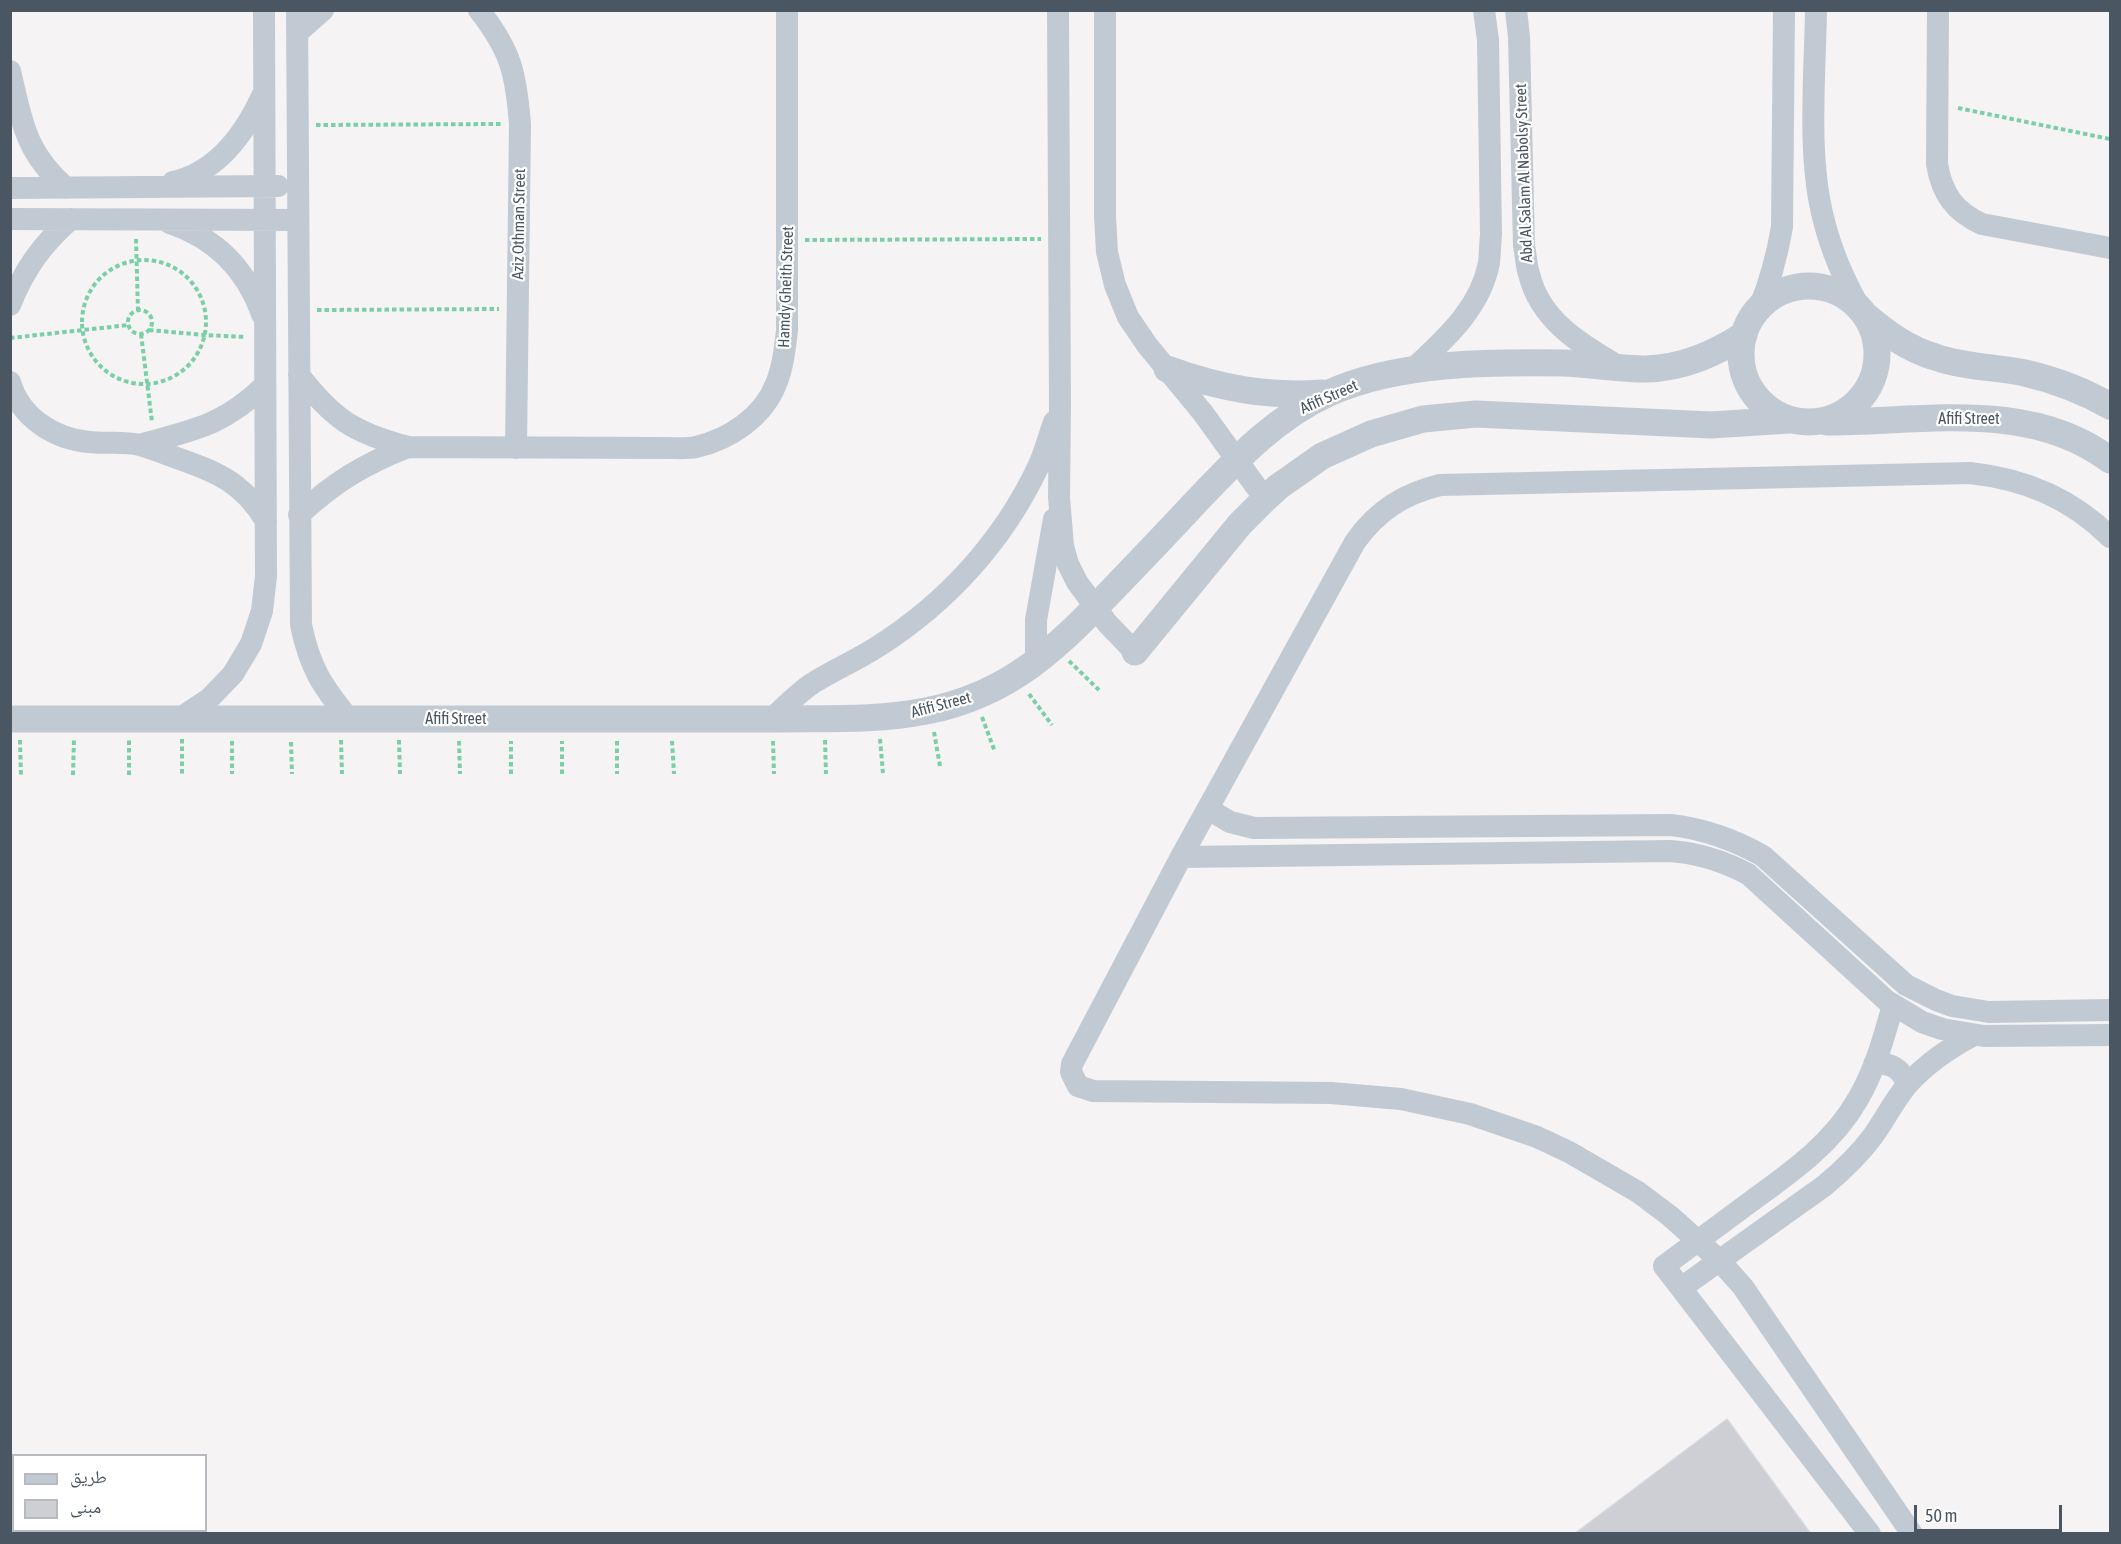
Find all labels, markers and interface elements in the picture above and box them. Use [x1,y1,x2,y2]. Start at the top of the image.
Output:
street label: Abd Al Salam Al Nabolsy Street [1511,83,1537,263]
street label: Aziz Othman Street [508,168,530,280]
street label: Hamdy Gheith Street [774,226,798,348]
street label: Afifi Street [1297,376,1361,418]
street label: Afifi Street [1938,409,2000,429]
street label: Afifi Street [909,688,973,722]
street label: Afifi Street [425,709,487,729]
legend [12,1454,207,1532]
text: طريق [70,1466,107,1487]
scale bar [1917,1493,2066,1531]
text: مبنى [70,1496,101,1517]
text: 50 m [1925,1505,1957,1526]

